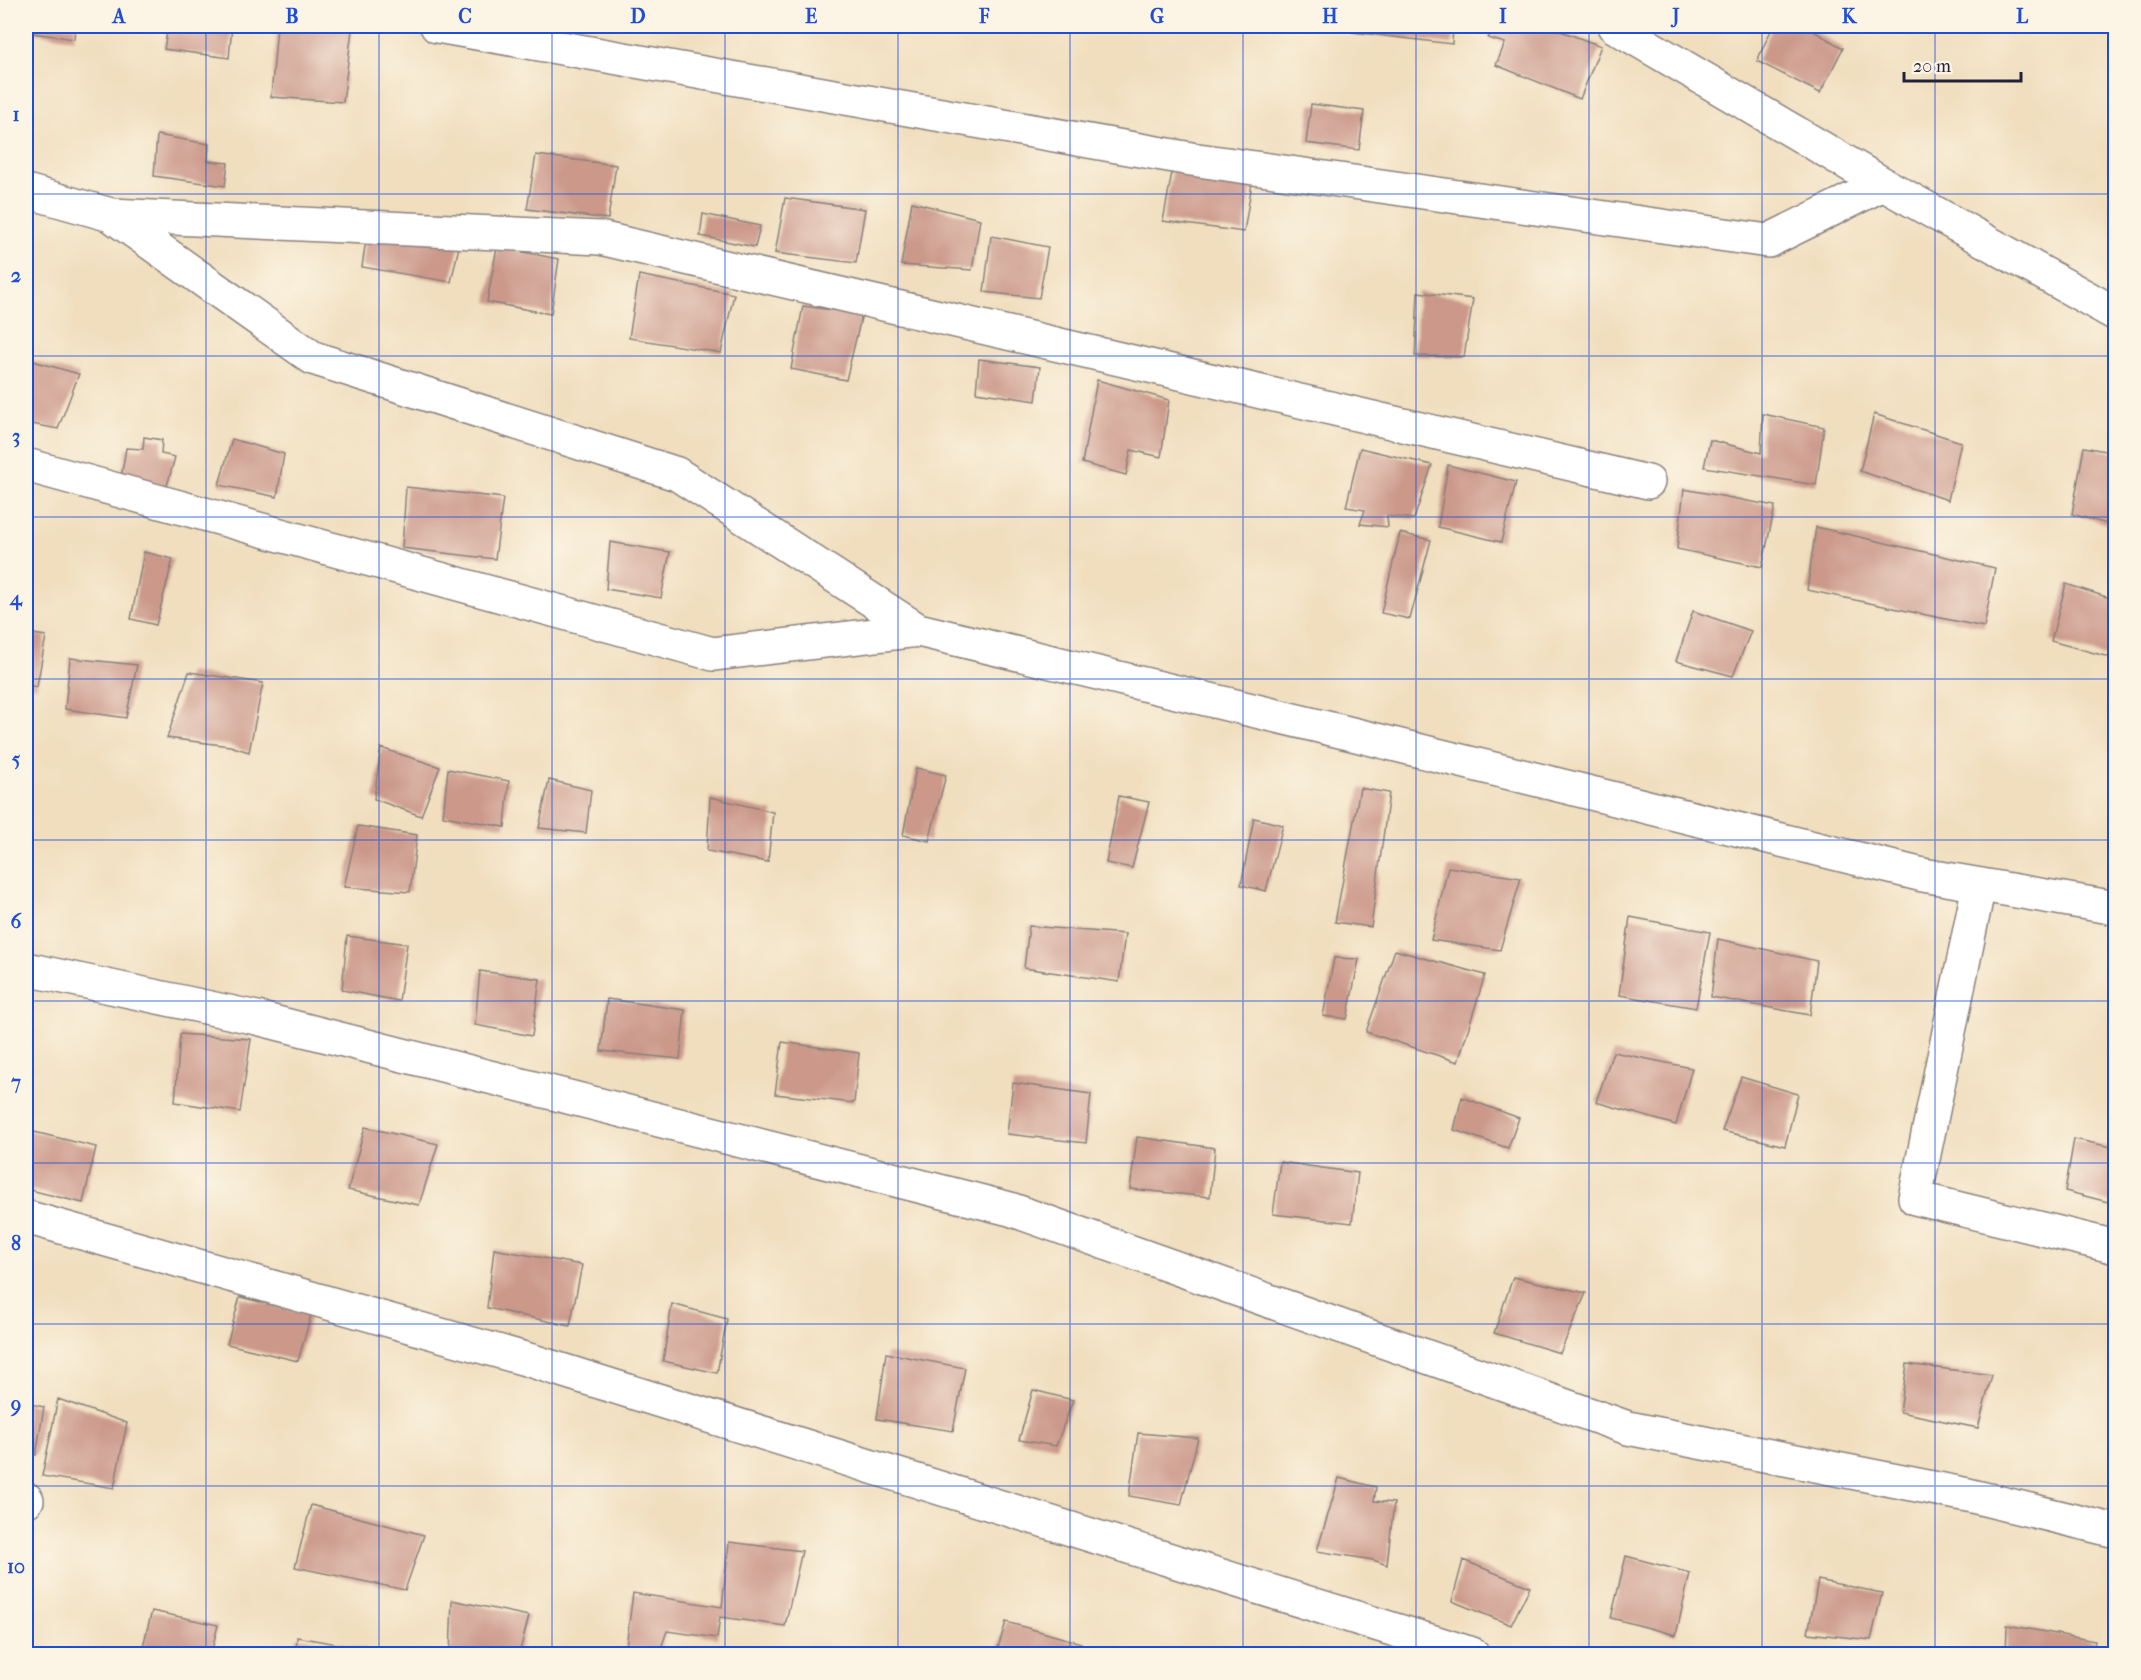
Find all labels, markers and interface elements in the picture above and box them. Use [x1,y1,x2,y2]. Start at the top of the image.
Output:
text: A [111,5,127,28]
text: B [285,5,299,28]
text: C [458,5,472,28]
text: D [630,5,646,28]
text: E [805,5,817,28]
text: F [978,5,990,28]
text: G [1150,5,1164,28]
text: H [1322,5,1338,28]
text: I [1499,5,1507,28]
text: J [1670,5,1680,28]
text: K [1842,5,1858,28]
text: L [2016,5,2029,28]
scale bar [1904,45,2021,83]
text: 20 m [1913,56,1951,77]
text: 1 [12,103,20,126]
text: 2 [11,264,21,287]
text: 3 [12,425,20,448]
text: 4 [9,587,23,611]
text: 5 [12,748,21,771]
text: 6 [11,910,23,933]
text: 7 [10,1071,21,1094]
text: 8 [11,1232,21,1255]
text: 9 [10,1394,21,1417]
text: 10 [7,1555,25,1578]

